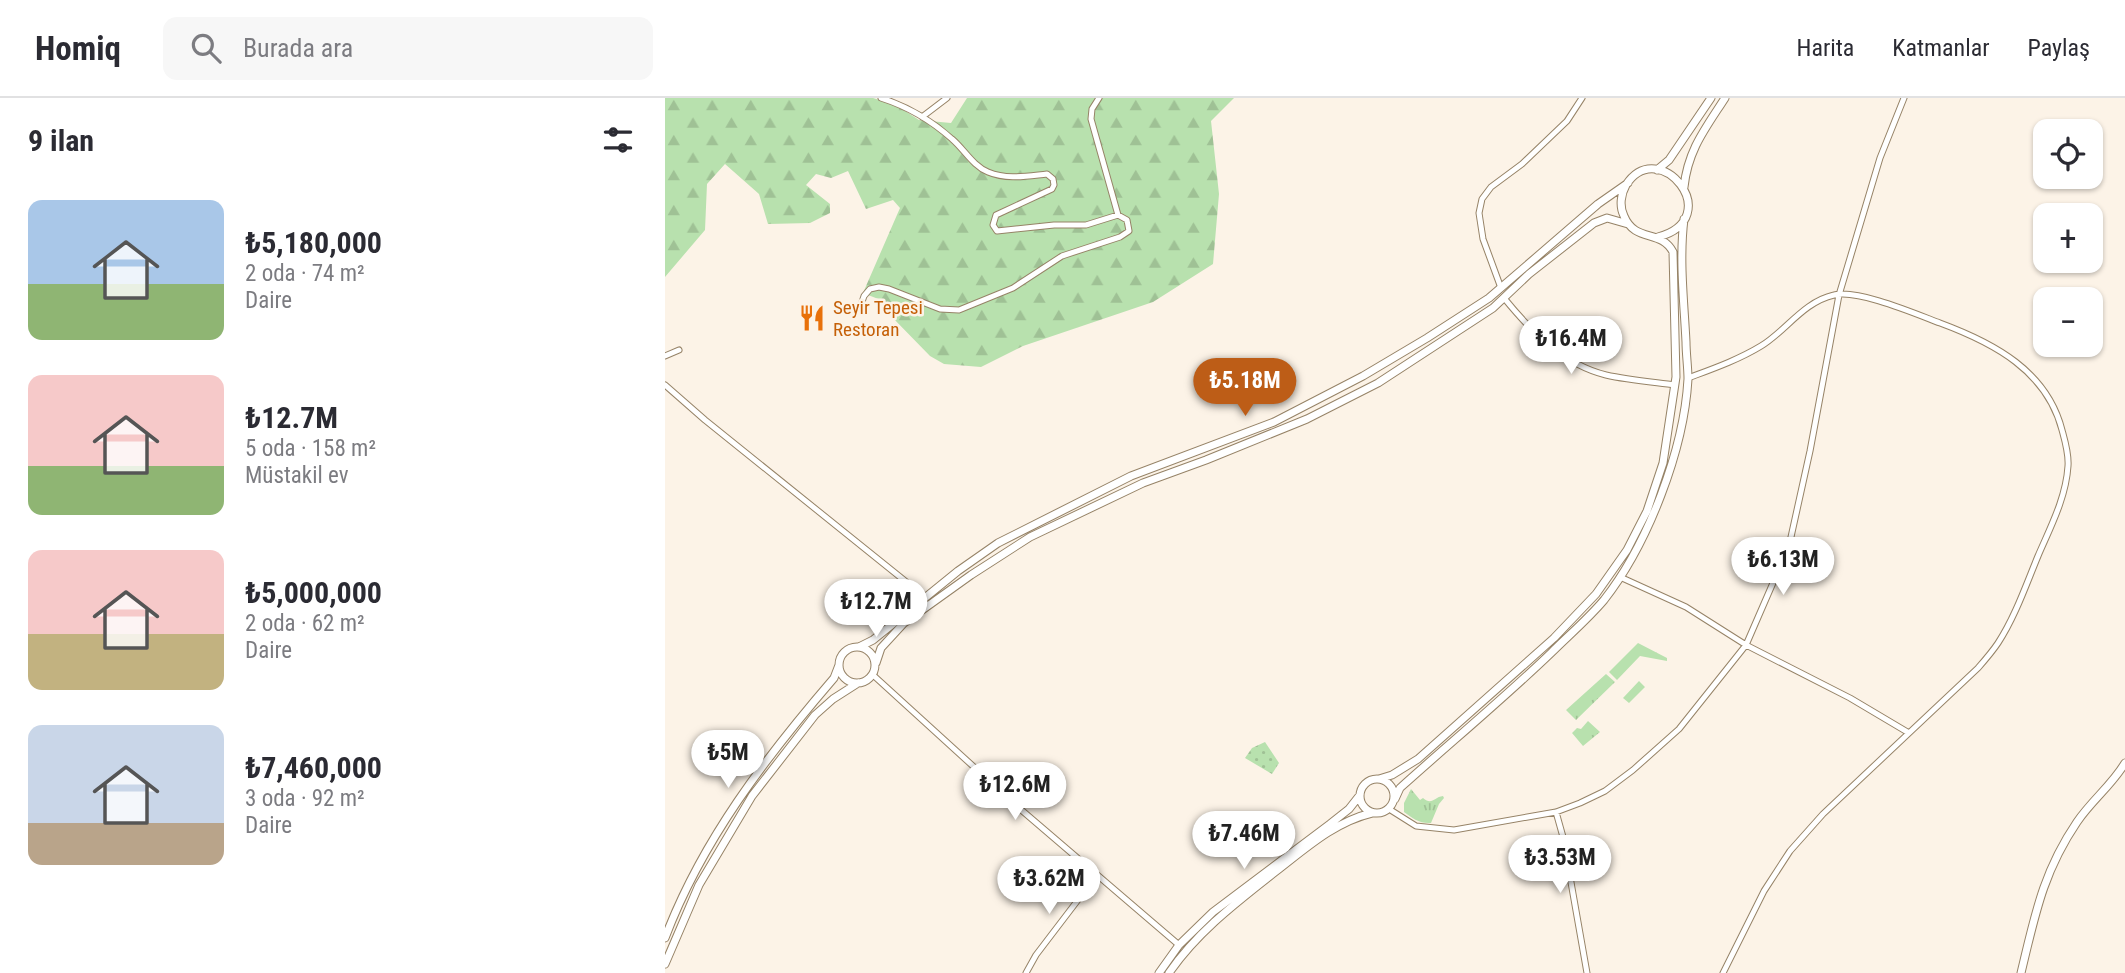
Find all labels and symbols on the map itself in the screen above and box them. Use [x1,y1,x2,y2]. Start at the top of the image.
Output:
place label: Seyir Tepesi Restoran [833,296,923,341]
restaurant icon: Seyir Tepesi Restoran [797,303,827,333]
pin: ₺16.4M [1514,316,1628,376]
pin: ₺5.18M [1188,358,1302,418]
pin: ₺6.13M [1726,538,1840,597]
pin: ₺12.7M [819,580,933,639]
pin: ₺5M [694,730,762,790]
pin: ₺12.6M [958,762,1072,822]
pin: ₺7.46M [1187,812,1301,871]
pin: ₺3.53M [1503,836,1617,895]
pin: ₺3.62M [992,856,1106,916]

